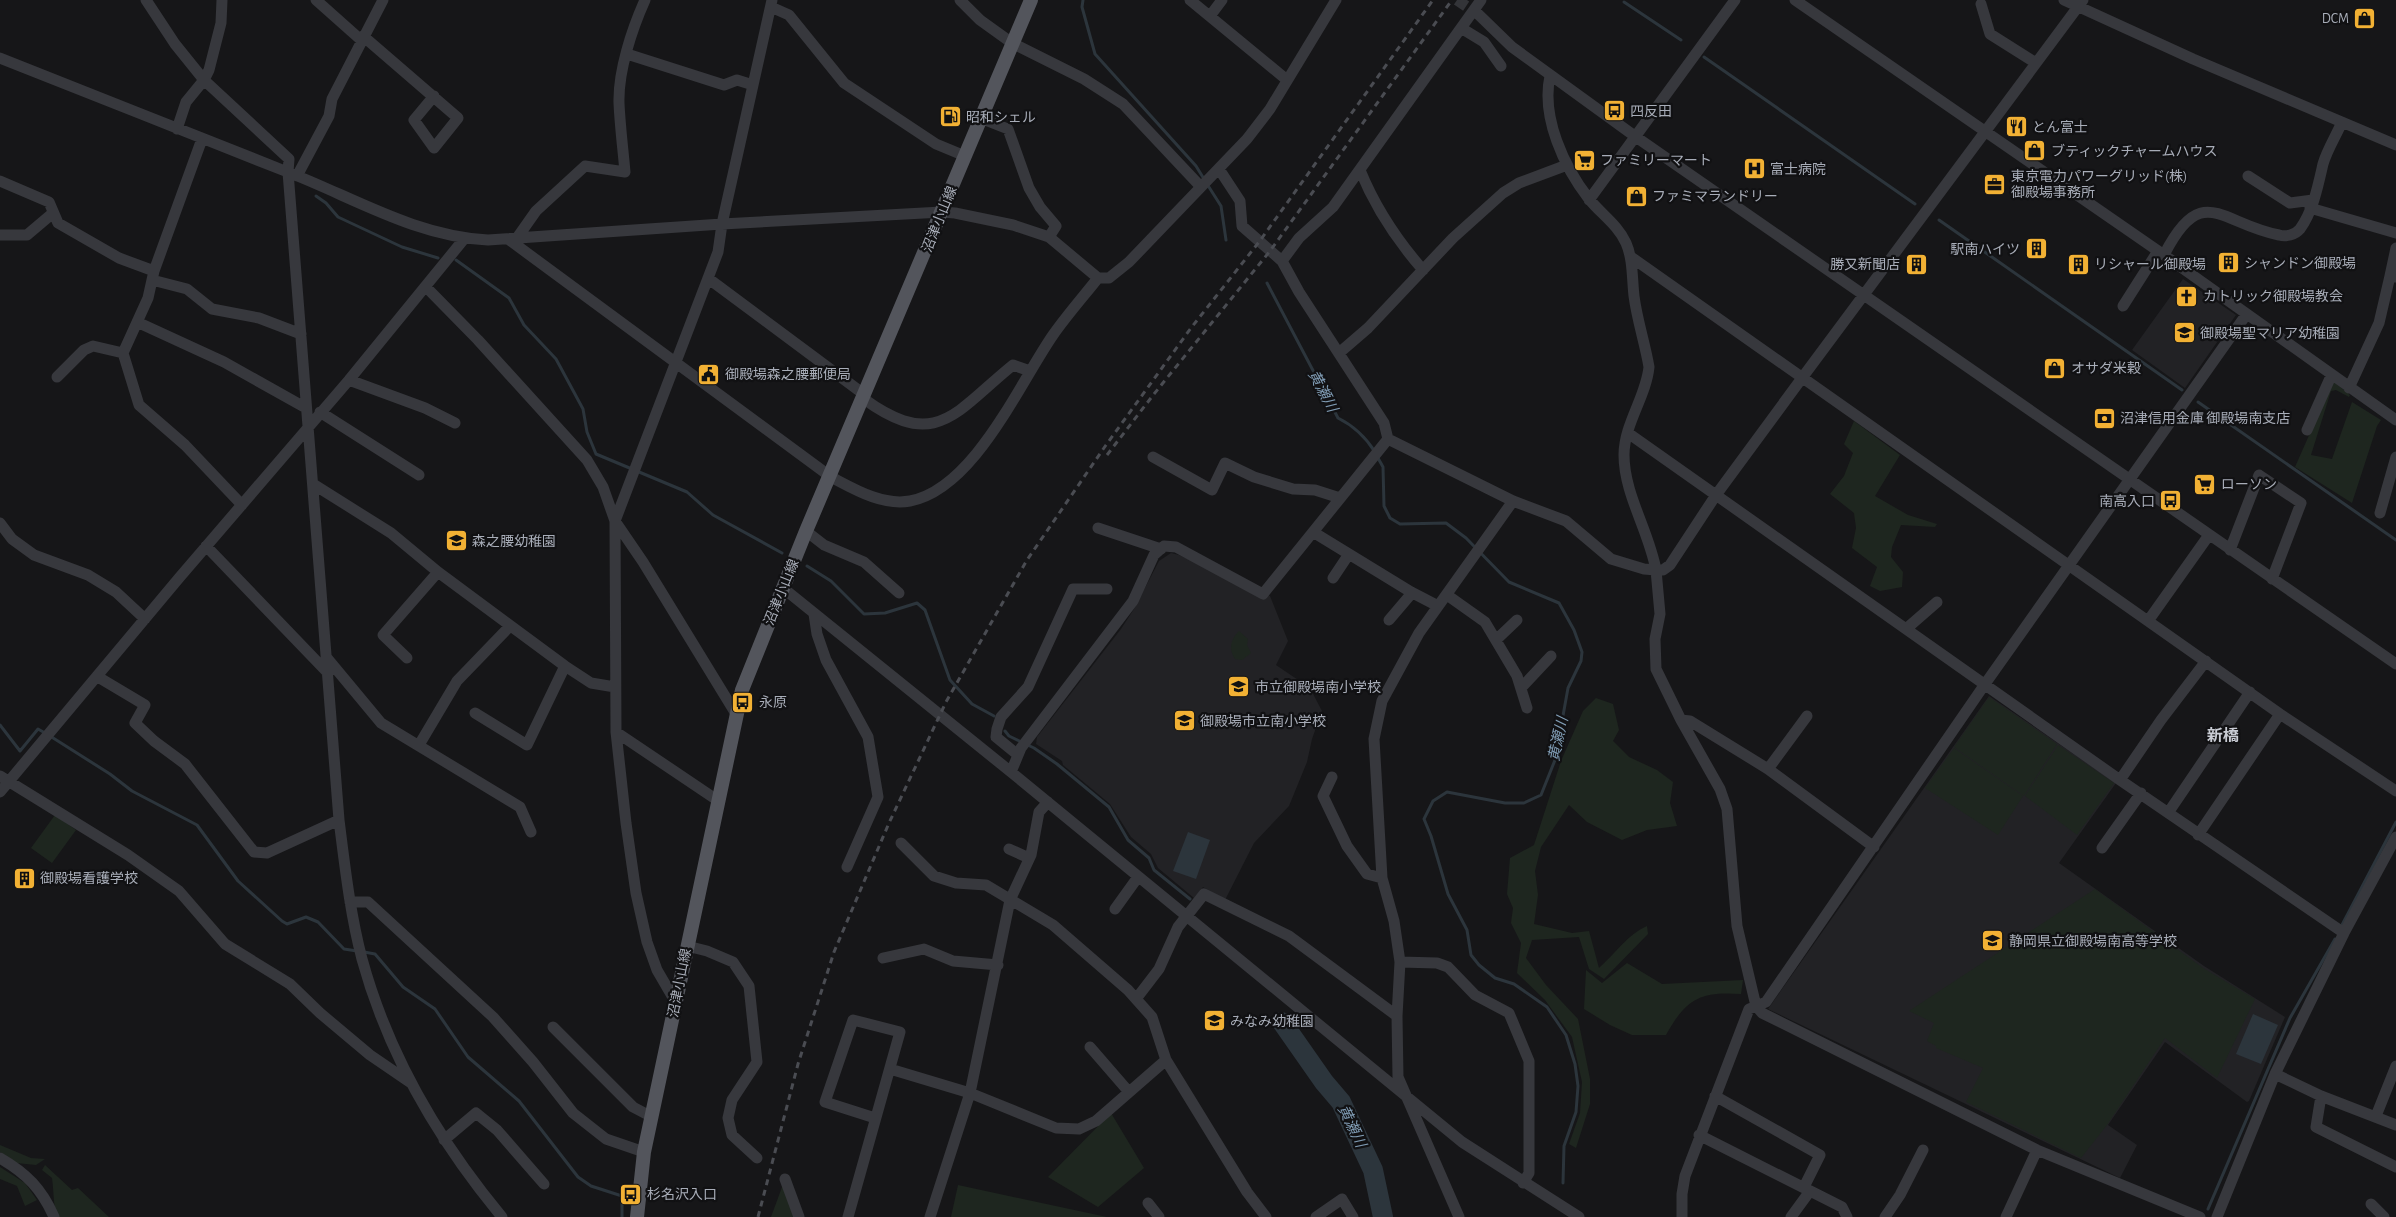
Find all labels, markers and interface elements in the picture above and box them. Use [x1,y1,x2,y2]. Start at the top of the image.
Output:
shop icon: DCM [2353,6,2377,30]
place label: DCM [2322,12,2349,26]
bus stop icon: 四反田 [1602,99,1626,123]
place label: 四反田 [1630,104,1672,119]
fuel station icon: 昭和シェル [938,105,962,129]
place label: 昭和シェル [966,110,1036,125]
restaurant icon: とん富士 [2004,115,2028,139]
place label: とん富士 [2032,120,2088,135]
shop icon: ブティックチャームハウス [2023,139,2047,163]
place label: ブティックチャームハウス [2051,143,2218,159]
supermarket icon: ファミリーマート [1572,148,1596,172]
place label: ファミリーマート [1600,154,1712,168]
hospital icon: 富士病院 [1742,157,1766,181]
place label: 富士病院 [1770,162,1826,177]
place label: 東京電力パワーグリッド(株) 御殿場事務所 [2011,169,2187,200]
office icon: 東京電力パワーグリッド(株) 御殿場事務所 [1983,172,2007,196]
street label: 沼津小山線 [919,184,960,254]
shop icon: ファミマランドリー [1624,184,1648,208]
place label: ファミマランドリー [1652,190,1778,204]
building icon: 駅南ハイツ [2024,237,2048,261]
place label: 駅南ハイツ [1950,242,2020,257]
building icon: シャンドン御殿場 [2216,251,2240,275]
building icon: 勝又新聞店 [1904,252,1928,276]
building icon: リシャール御殿場 [2066,252,2090,276]
place label: シャンドン御殿場 [2244,256,2356,271]
place label: 勝又新聞店 [1830,257,1900,272]
place label: リシャール御殿場 [2094,257,2206,272]
church icon: カトリック御殿場教会 [2175,284,2199,308]
place label: カトリック御殿場教会 [2203,289,2343,304]
school or university icon: 御殿場聖マリア幼稚園 [2172,321,2196,345]
place label: 御殿場聖マリア幼稚園 [2200,326,2340,341]
shop icon: オサダ米穀 [2043,356,2067,380]
place label: オサダ米穀 [2071,361,2141,376]
public building icon: 御殿場森之腰郵便局 [697,362,721,386]
place label: 御殿場森之腰郵便局 [725,367,851,382]
water label: 黄瀬川 [1305,367,1342,416]
bank icon: 沼津信用金庫 御殿場南支店 [2092,406,2116,430]
place label: 沼津信用金庫 御殿場南支店 [2120,411,2290,426]
supermarket icon: ローソン [2193,472,2217,496]
place label: ローソン [2221,478,2277,492]
bus stop icon: 南高入口 [2159,489,2183,513]
place label: 南高入口 [2099,494,2155,509]
school or university icon: 森之腰幼稚園 [444,529,468,553]
place label: 森之腰幼稚園 [472,534,556,549]
street label: 沼津小山線 [761,557,802,627]
school or university icon: 市立御殿場南小学校 [1227,675,1251,699]
place label: 市立御殿場南小学校 [1255,680,1381,695]
bus stop icon: 永原 [731,690,755,714]
place label: 永原 [759,695,787,710]
school or university icon: 御殿場市立南小学校 [1172,709,1196,733]
water label: 黄瀬川 [1545,713,1571,763]
place label: 御殿場市立南小学校 [1200,714,1326,729]
district label: 新橋 [2207,727,2239,744]
building icon: 御殿場看護学校 [12,866,36,890]
place label: 御殿場看護学校 [40,871,138,886]
school or university icon: 静岡県立御殿場南高等学校 [1981,929,2005,953]
place label: 静岡県立御殿場南高等学校 [2009,933,2177,949]
street label: 沼津小山線 [665,947,694,1019]
school or university icon: みなみ幼稚園 [1202,1009,1226,1033]
place label: みなみ幼稚園 [1230,1014,1314,1029]
water label: 黄瀬川 [1335,1102,1370,1152]
bus stop icon: 杉名沢入口 [619,1182,643,1206]
place label: 杉名沢入口 [647,1187,717,1202]

